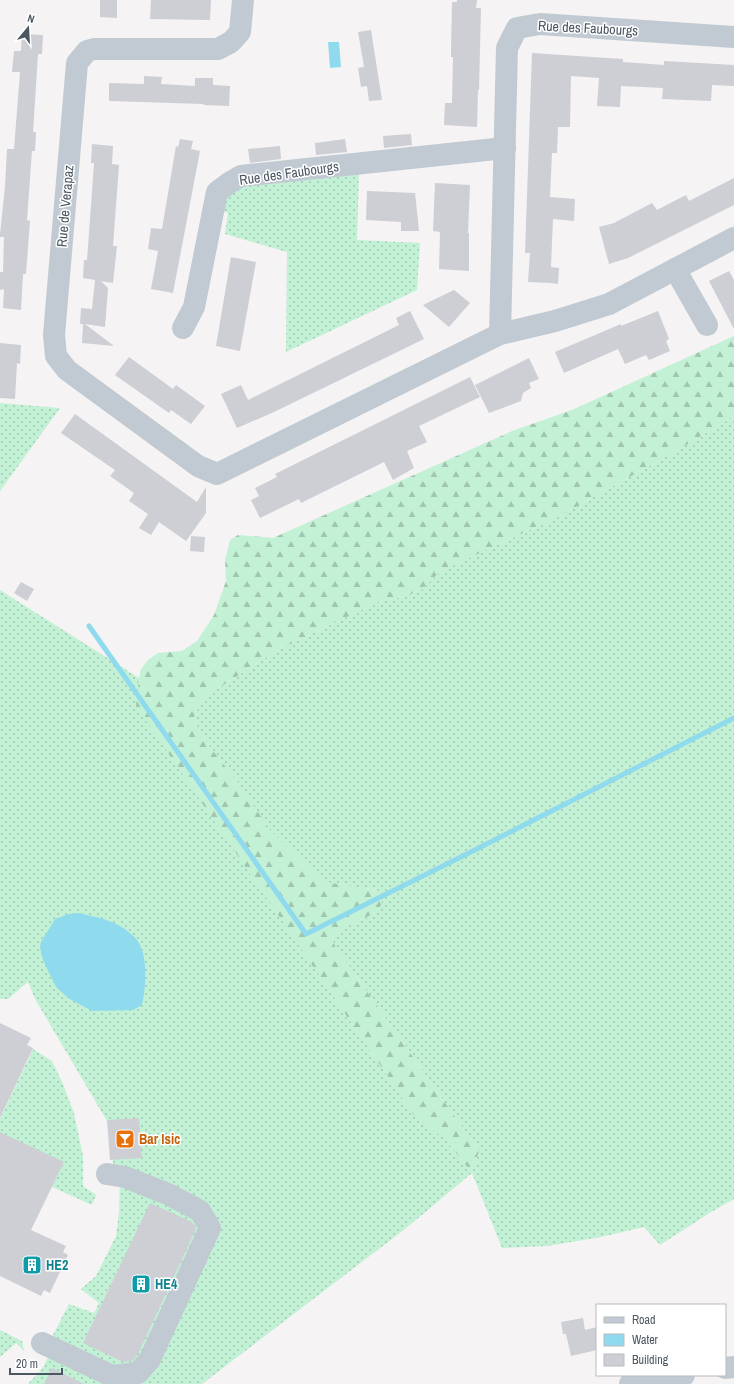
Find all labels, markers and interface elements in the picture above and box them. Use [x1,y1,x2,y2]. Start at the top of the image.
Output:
north arrow [8,8,48,48]
text: N [26,11,36,26]
street label: Rue des Faubourgs [537,16,639,40]
street label: Rue des Faubourgs [238,157,340,189]
street label: Rue de Verapaz [52,164,78,248]
bar icon: Bar Isic [114,1128,136,1150]
place label: Bar Isic [139,1130,180,1148]
building icon: HE2 [21,1254,43,1276]
place label: HE2 [46,1256,68,1274]
building icon: HE4 [130,1273,152,1295]
place label: HE4 [155,1275,178,1293]
legend [596,1304,726,1376]
text: Road [632,1312,656,1328]
text: Water [632,1332,659,1348]
scale bar [10,1350,62,1376]
text: Building [632,1352,669,1368]
text: 20 m [16,1356,38,1372]

